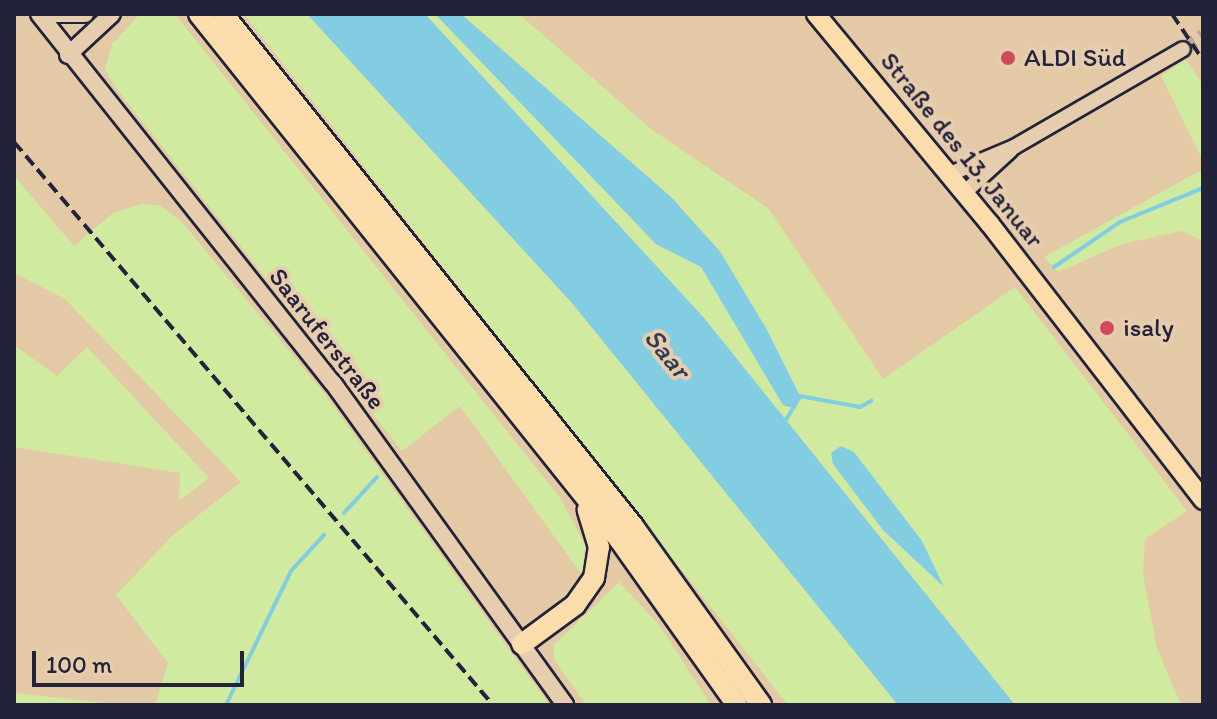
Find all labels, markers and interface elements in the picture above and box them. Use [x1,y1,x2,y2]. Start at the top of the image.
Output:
place label: ALDI Süd [1024,42,1126,74]
street label: Straße des 13. Januar [874,46,1050,254]
marker: ALDI Süd [999,49,1017,67]
street label: Saaruferstraße [262,262,392,416]
place label: isaly [1123,312,1174,344]
marker: isaly [1098,319,1116,337]
water label: Saar [638,321,698,385]
scale bar [36,635,248,685]
text: 100 m [46,650,112,679]

